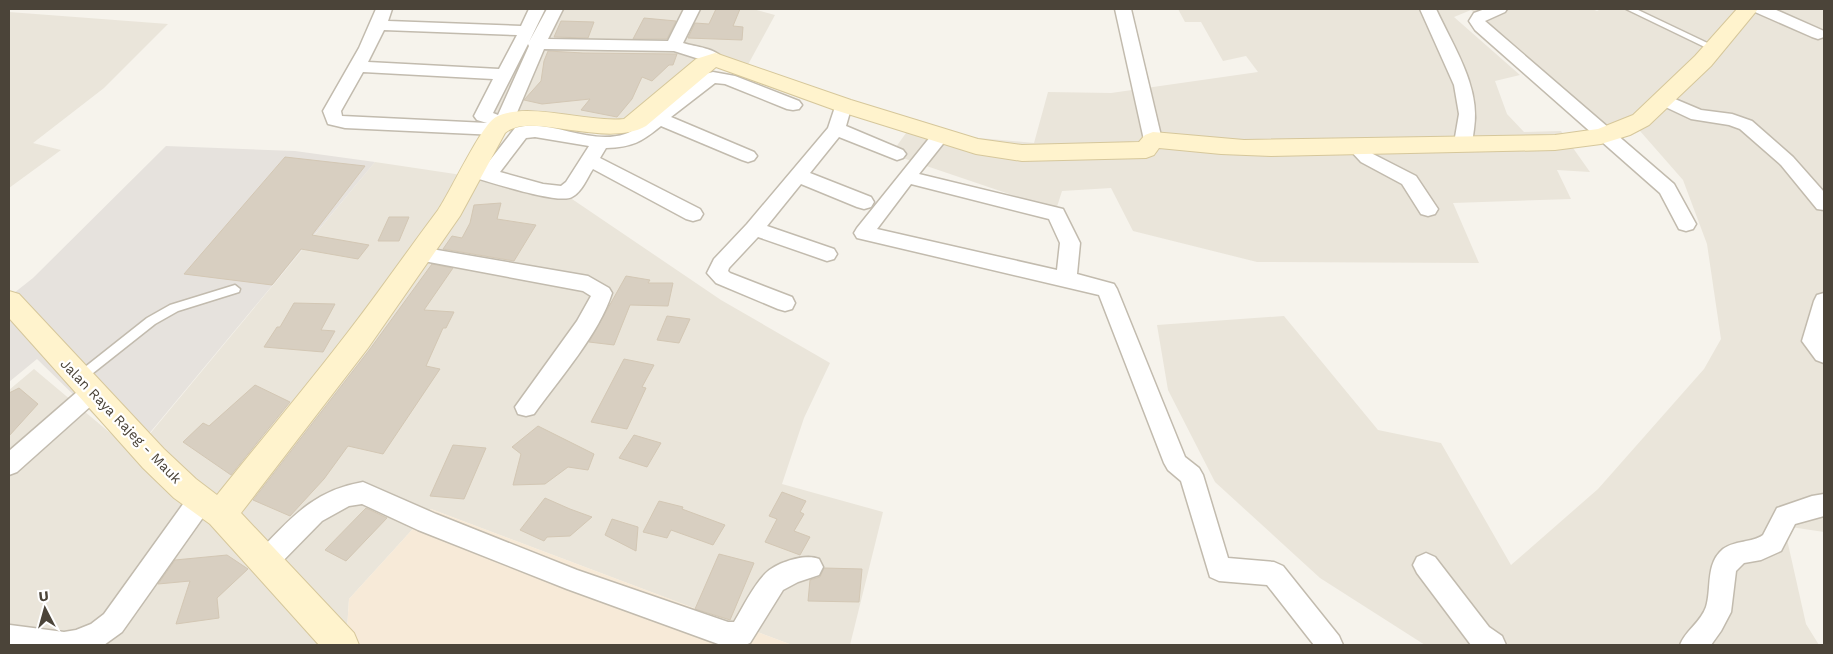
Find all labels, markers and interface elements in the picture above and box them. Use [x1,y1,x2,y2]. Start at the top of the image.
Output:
street label: Jalan Raya Rajeg - Mauk [57,355,185,487]
north arrow [20,584,70,634]
text: U [38,588,49,605]

